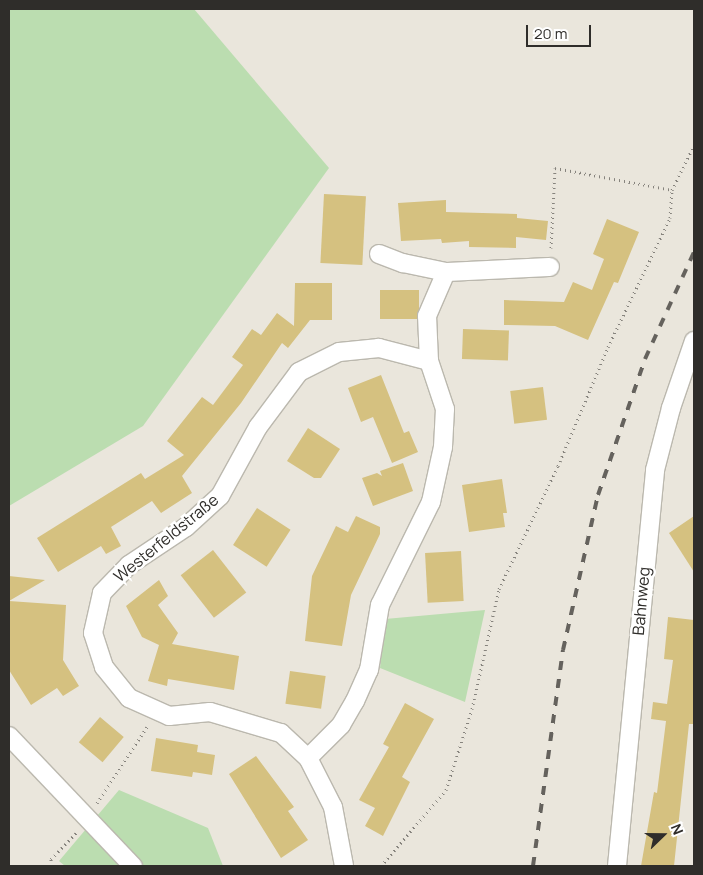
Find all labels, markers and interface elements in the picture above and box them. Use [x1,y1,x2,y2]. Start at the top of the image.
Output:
scale bar [528,15,593,47]
text: 20 m [534,23,567,44]
street label: Westerfeldstraße [110,490,222,586]
street label: Bahnweg [628,566,654,636]
north arrow [638,810,688,860]
text: N [667,821,688,837]

